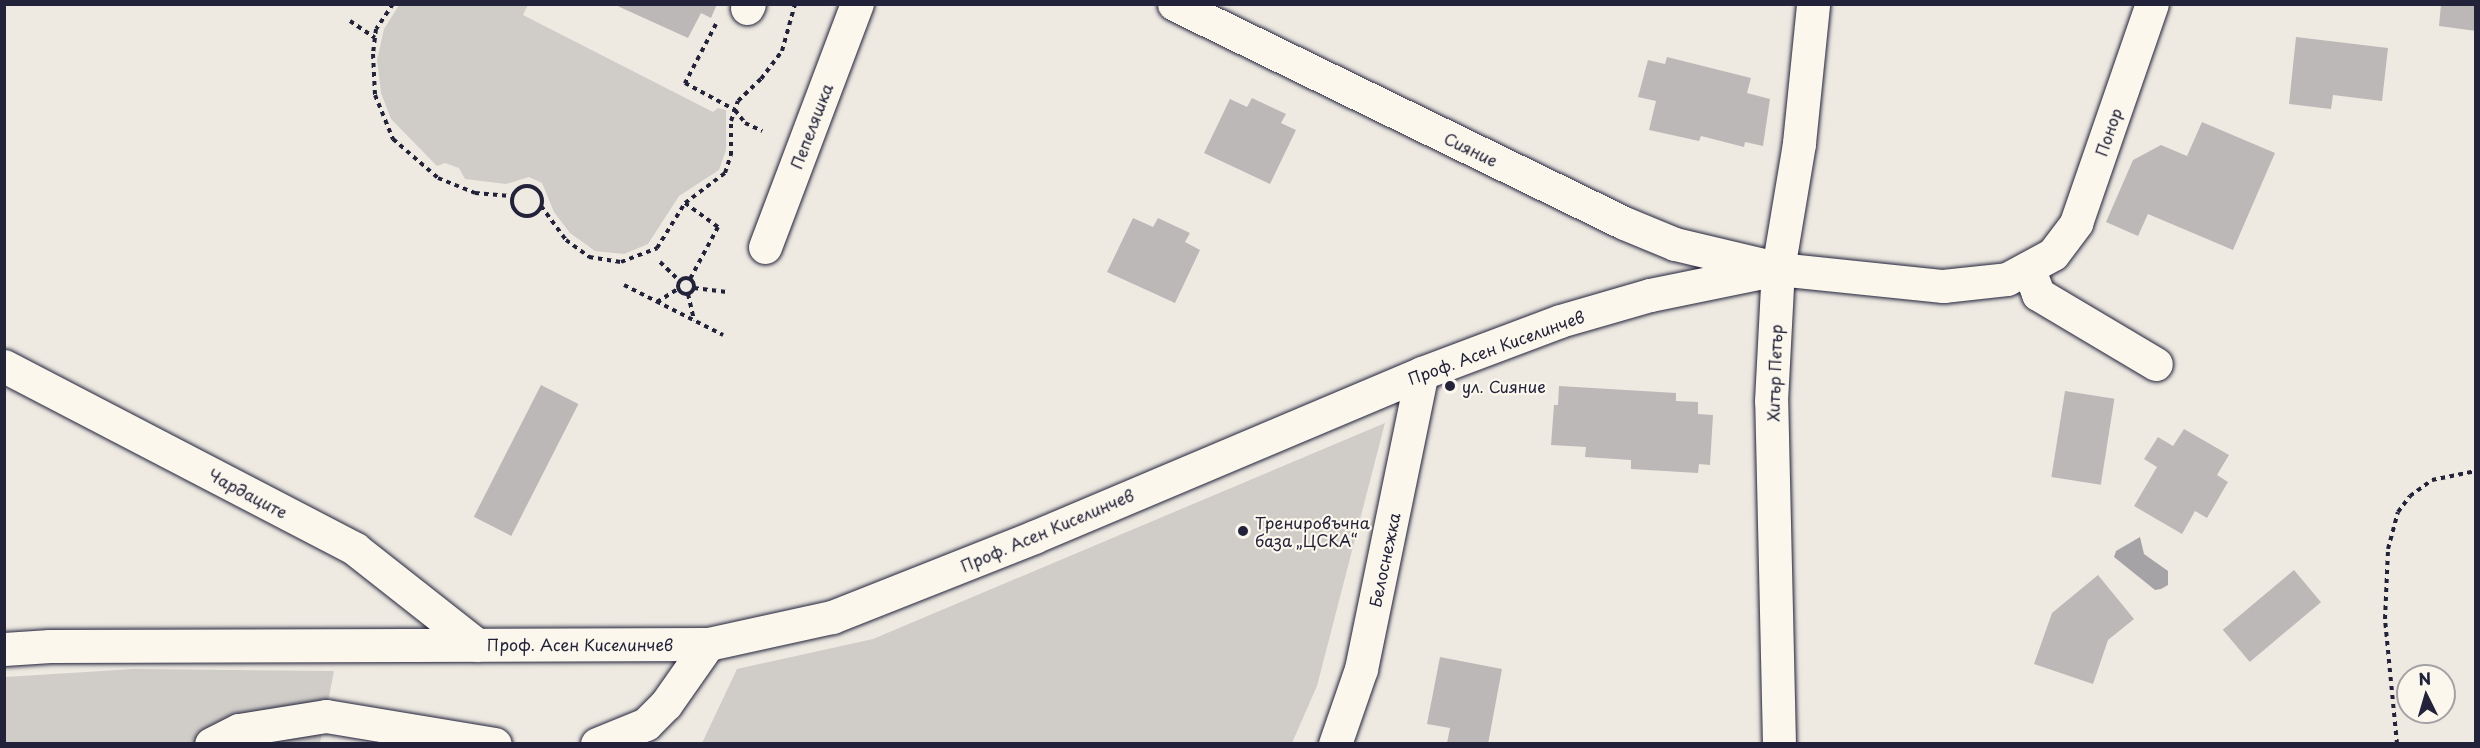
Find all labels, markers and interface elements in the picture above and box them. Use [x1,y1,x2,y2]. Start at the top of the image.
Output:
street label: Пепеляшка [786,81,836,171]
street label: Понор [2091,105,2125,159]
street label: Сияние [1441,128,1501,170]
street label: Проф. Асен Киселинчев [1405,306,1587,388]
street label: Хитър Петър [1763,324,1785,422]
place label: ул. Сияние [1462,376,1546,396]
marker: ул. Сияние [1443,379,1457,393]
street label: Чардаците [205,464,291,522]
street label: Проф. Асен Киселинчев [957,484,1137,576]
street label: Белоснежка [1365,511,1403,609]
place label: Тренировъчна база „ЦСКА“ [1255,512,1370,550]
marker: Тренировъчна база „ЦСКА“ [1236,524,1250,538]
street label: Проф. Асен Киселинчев [486,634,674,654]
north arrow [2396,664,2456,724]
text: N [2417,666,2432,691]

